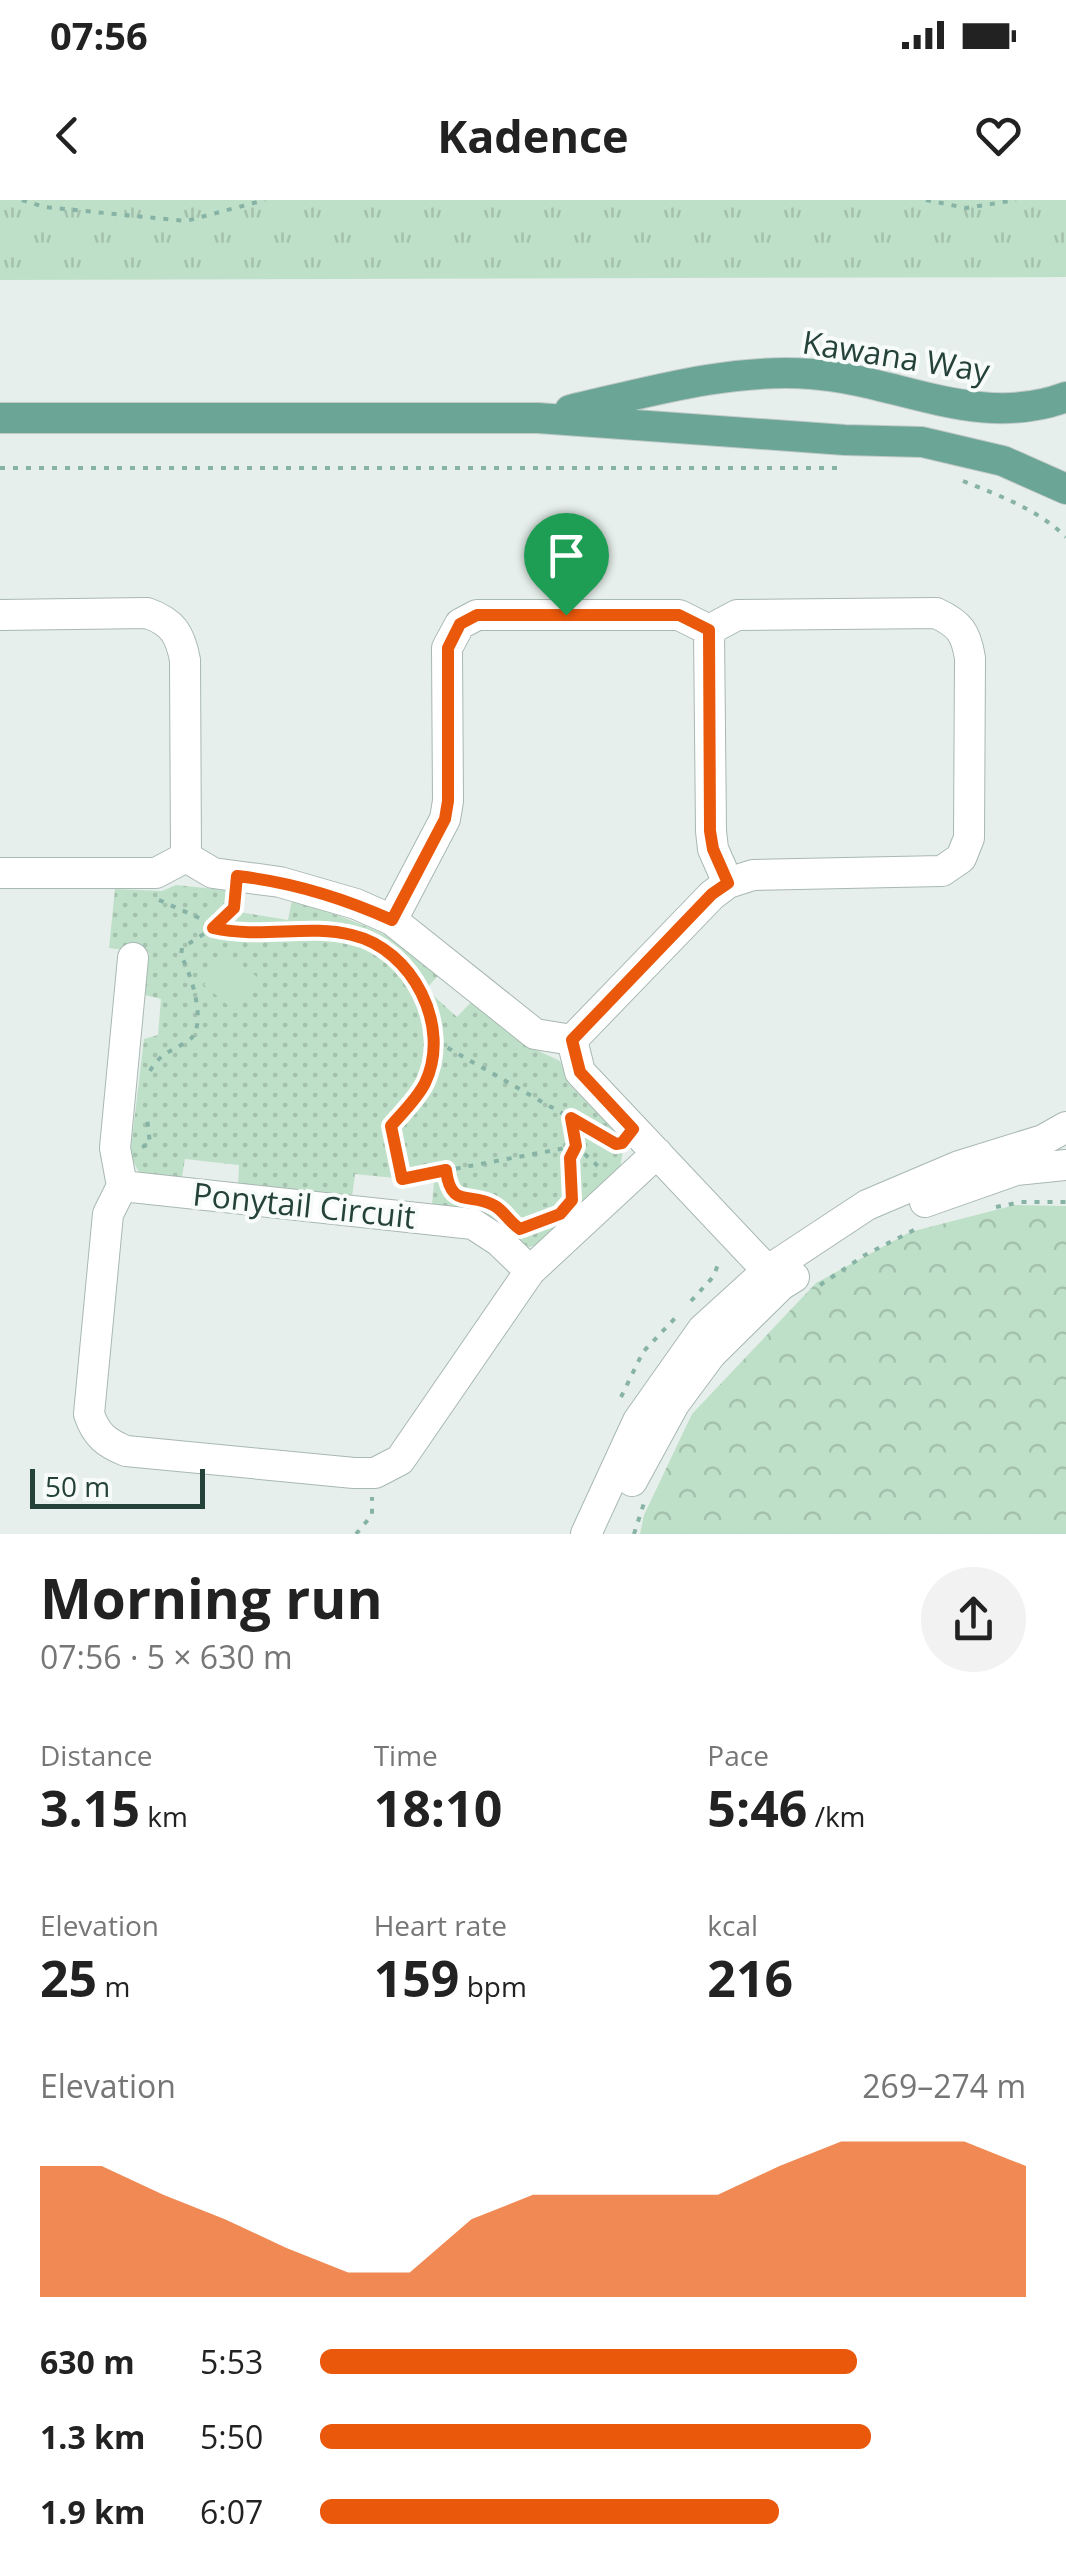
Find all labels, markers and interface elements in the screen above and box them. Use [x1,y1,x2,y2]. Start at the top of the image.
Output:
text: 07:56 [50,9,148,61]
text: Kadence [437,105,629,166]
icon: back [40,108,95,163]
icon: heart [971,108,1026,163]
street label: Kawana Way [800,319,994,392]
pin [524,513,609,616]
icon: arrive [539,528,594,583]
street label: Ponytail Circuit [191,1171,418,1238]
scale bar [30,1464,205,1508]
text: 50 m [45,1467,110,1505]
text: Morning run [40,1560,383,1635]
button: share [921,1567,1026,1672]
text: 07:56 · 5 × 630 m [40,1635,293,1678]
text: Distance [40,1736,153,1774]
text: Time [374,1736,438,1774]
text: Pace [707,1736,769,1774]
text: 3.15 [40,1774,140,1842]
text: 18:10 [374,1774,502,1842]
text: 5:46 [707,1774,807,1842]
text: km [140,1797,188,1835]
text: /km [807,1797,866,1835]
text: Elevation [40,1906,159,1944]
text: Heart rate [374,1906,507,1944]
text: kcal [707,1906,758,1944]
text: 25 [40,1944,97,2012]
text: 159 [374,1944,459,2012]
text: 216 [707,1944,793,2012]
text: m [97,1967,130,2005]
text: bpm [459,1967,527,2005]
text: Elevation [40,2064,176,2107]
text: 269–274 m [862,2064,1026,2107]
text: 630 m [40,2340,135,2383]
text: 5:53 [200,2340,263,2383]
text: 1.3 km [40,2415,145,2458]
text: 5:50 [200,2415,263,2458]
text: 1.9 km [40,2490,145,2533]
text: 6:07 [200,2490,263,2533]

